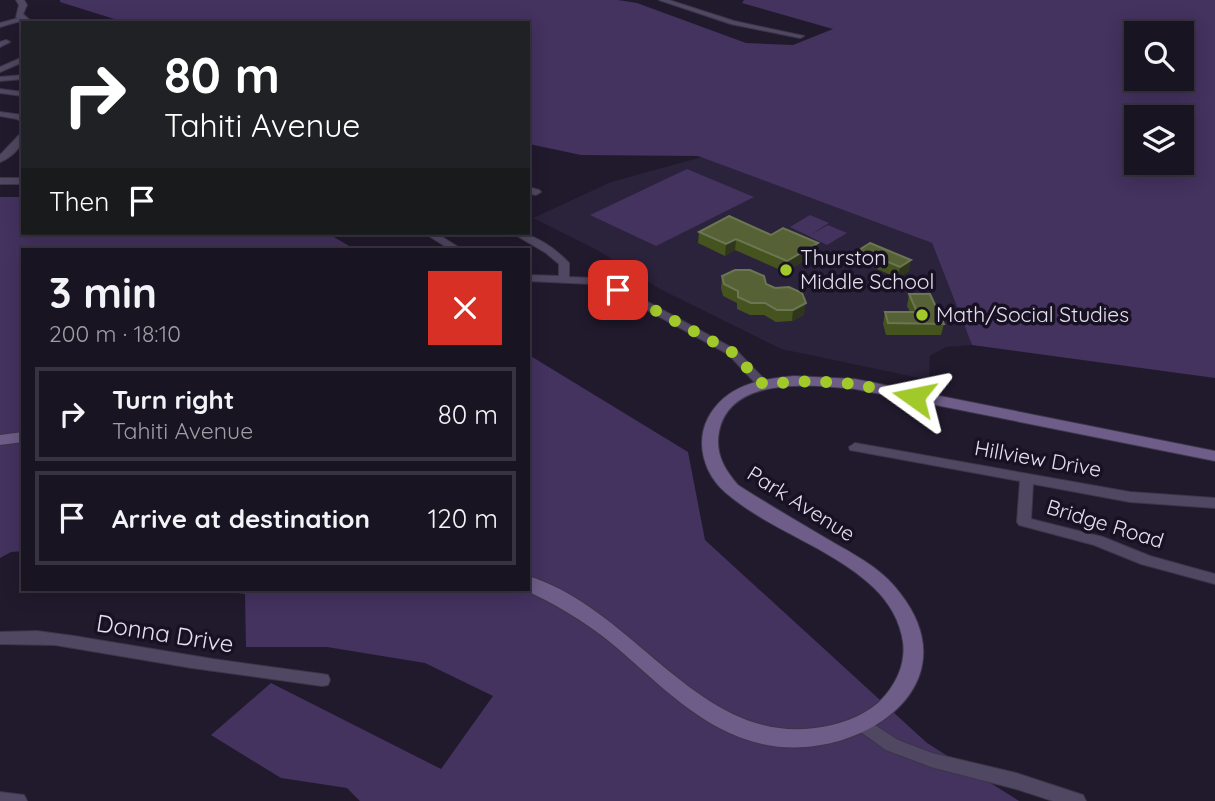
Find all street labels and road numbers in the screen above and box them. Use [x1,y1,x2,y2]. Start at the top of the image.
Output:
street label: Hillview Drive [973,434,1104,482]
street label: Park Avenue [743,460,860,547]
street label: Bridge Road [1043,493,1167,553]
street label: Donna Drive [94,607,236,659]

